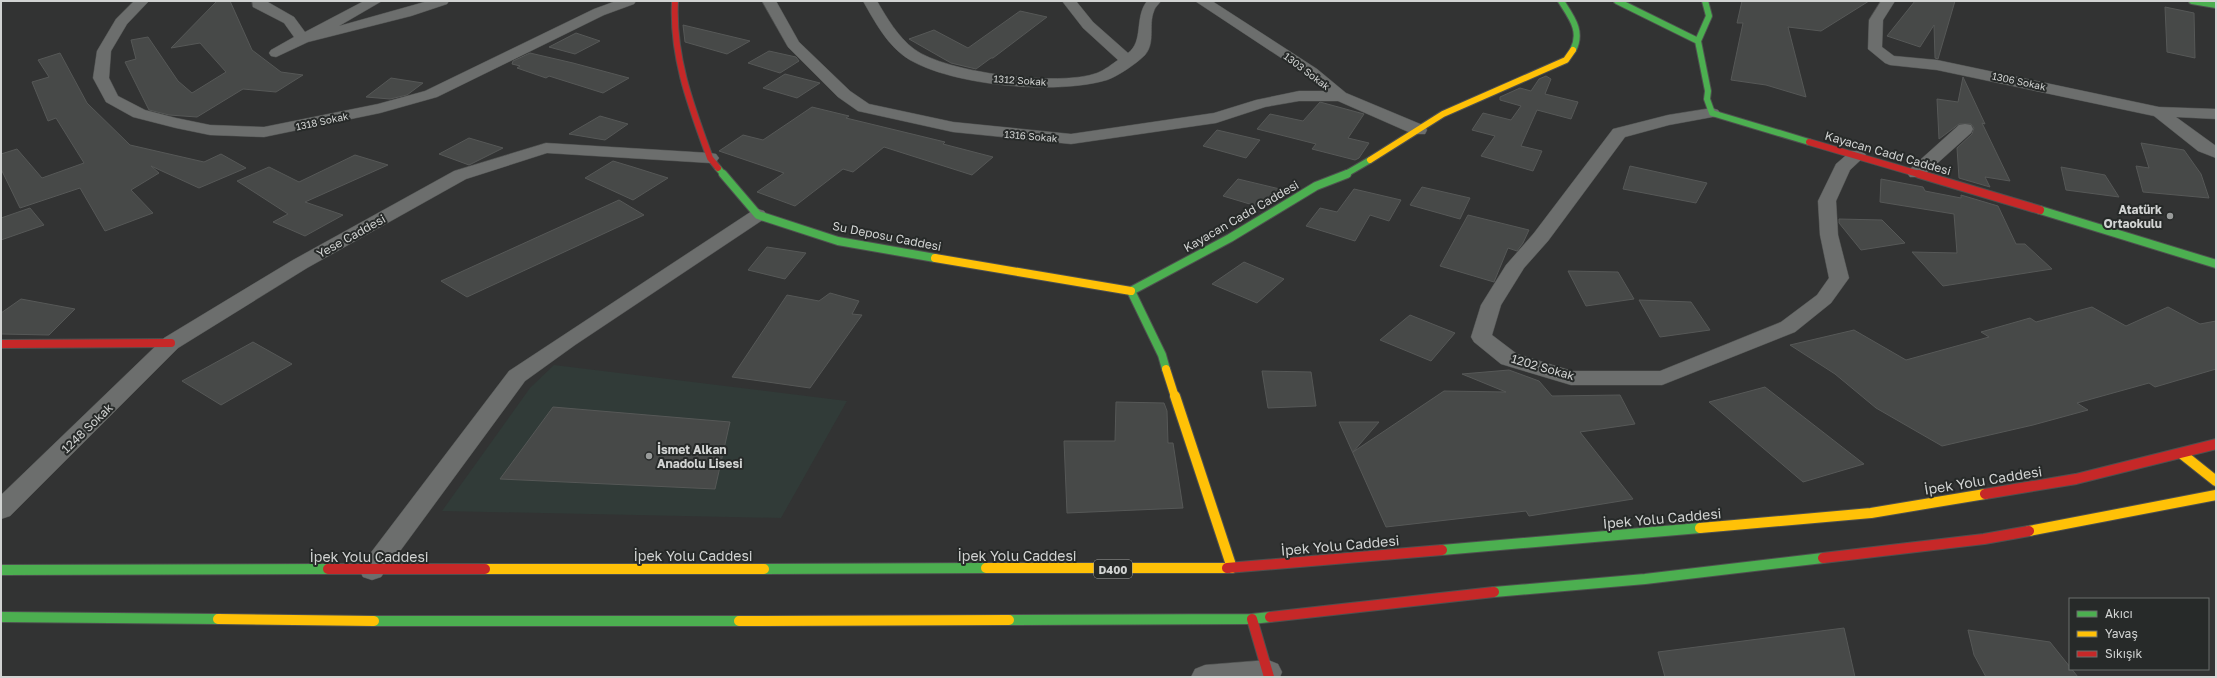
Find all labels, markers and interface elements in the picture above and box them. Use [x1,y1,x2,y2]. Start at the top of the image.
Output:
street label: 1303 Sokak [1282,50,1333,92]
street label: 1306 Sokak [1991,69,2047,93]
street label: 1312 Sokak [993,72,1047,88]
street label: 1318 Sokak [295,110,350,132]
street label: 1316 Sokak [1004,128,1058,144]
street label: Kayacan Cadd Caddesi [1823,128,1953,178]
street label: Kayacan Cadd Caddesi [1181,177,1301,255]
place label: Atatürk Ortaokulu [2104,202,2162,231]
street label: Yese Caddesi [314,211,388,261]
marker: Atatürk Ortaokulu [2165,211,2175,221]
street label: Su Deposu Caddesi [831,218,943,254]
street label: 1202 Sokak [1510,351,1577,383]
street label: 1248 Sokak [58,400,116,456]
place label: İsmet Alkan Anadolu Lisesi [657,442,742,471]
marker: İsmet Alkan Anadolu Lisesi [644,451,654,461]
street label: İpek Yolu Caddesi [1923,462,2043,498]
street label: İpek Yolu Caddesi [1602,504,1722,532]
street label: İpek Yolu Caddesi [1280,531,1400,559]
street label: İpek Yolu Caddesi [633,547,753,564]
street label: İpek Yolu Caddesi [957,547,1077,564]
street label: İpek Yolu Caddesi [309,548,429,565]
road number: D400 [1094,560,1132,578]
legend [2069,598,2209,670]
text: Akıcı [2105,606,2133,621]
text: Yavaş [2105,626,2138,641]
text: Sıkışık [2105,646,2142,661]

